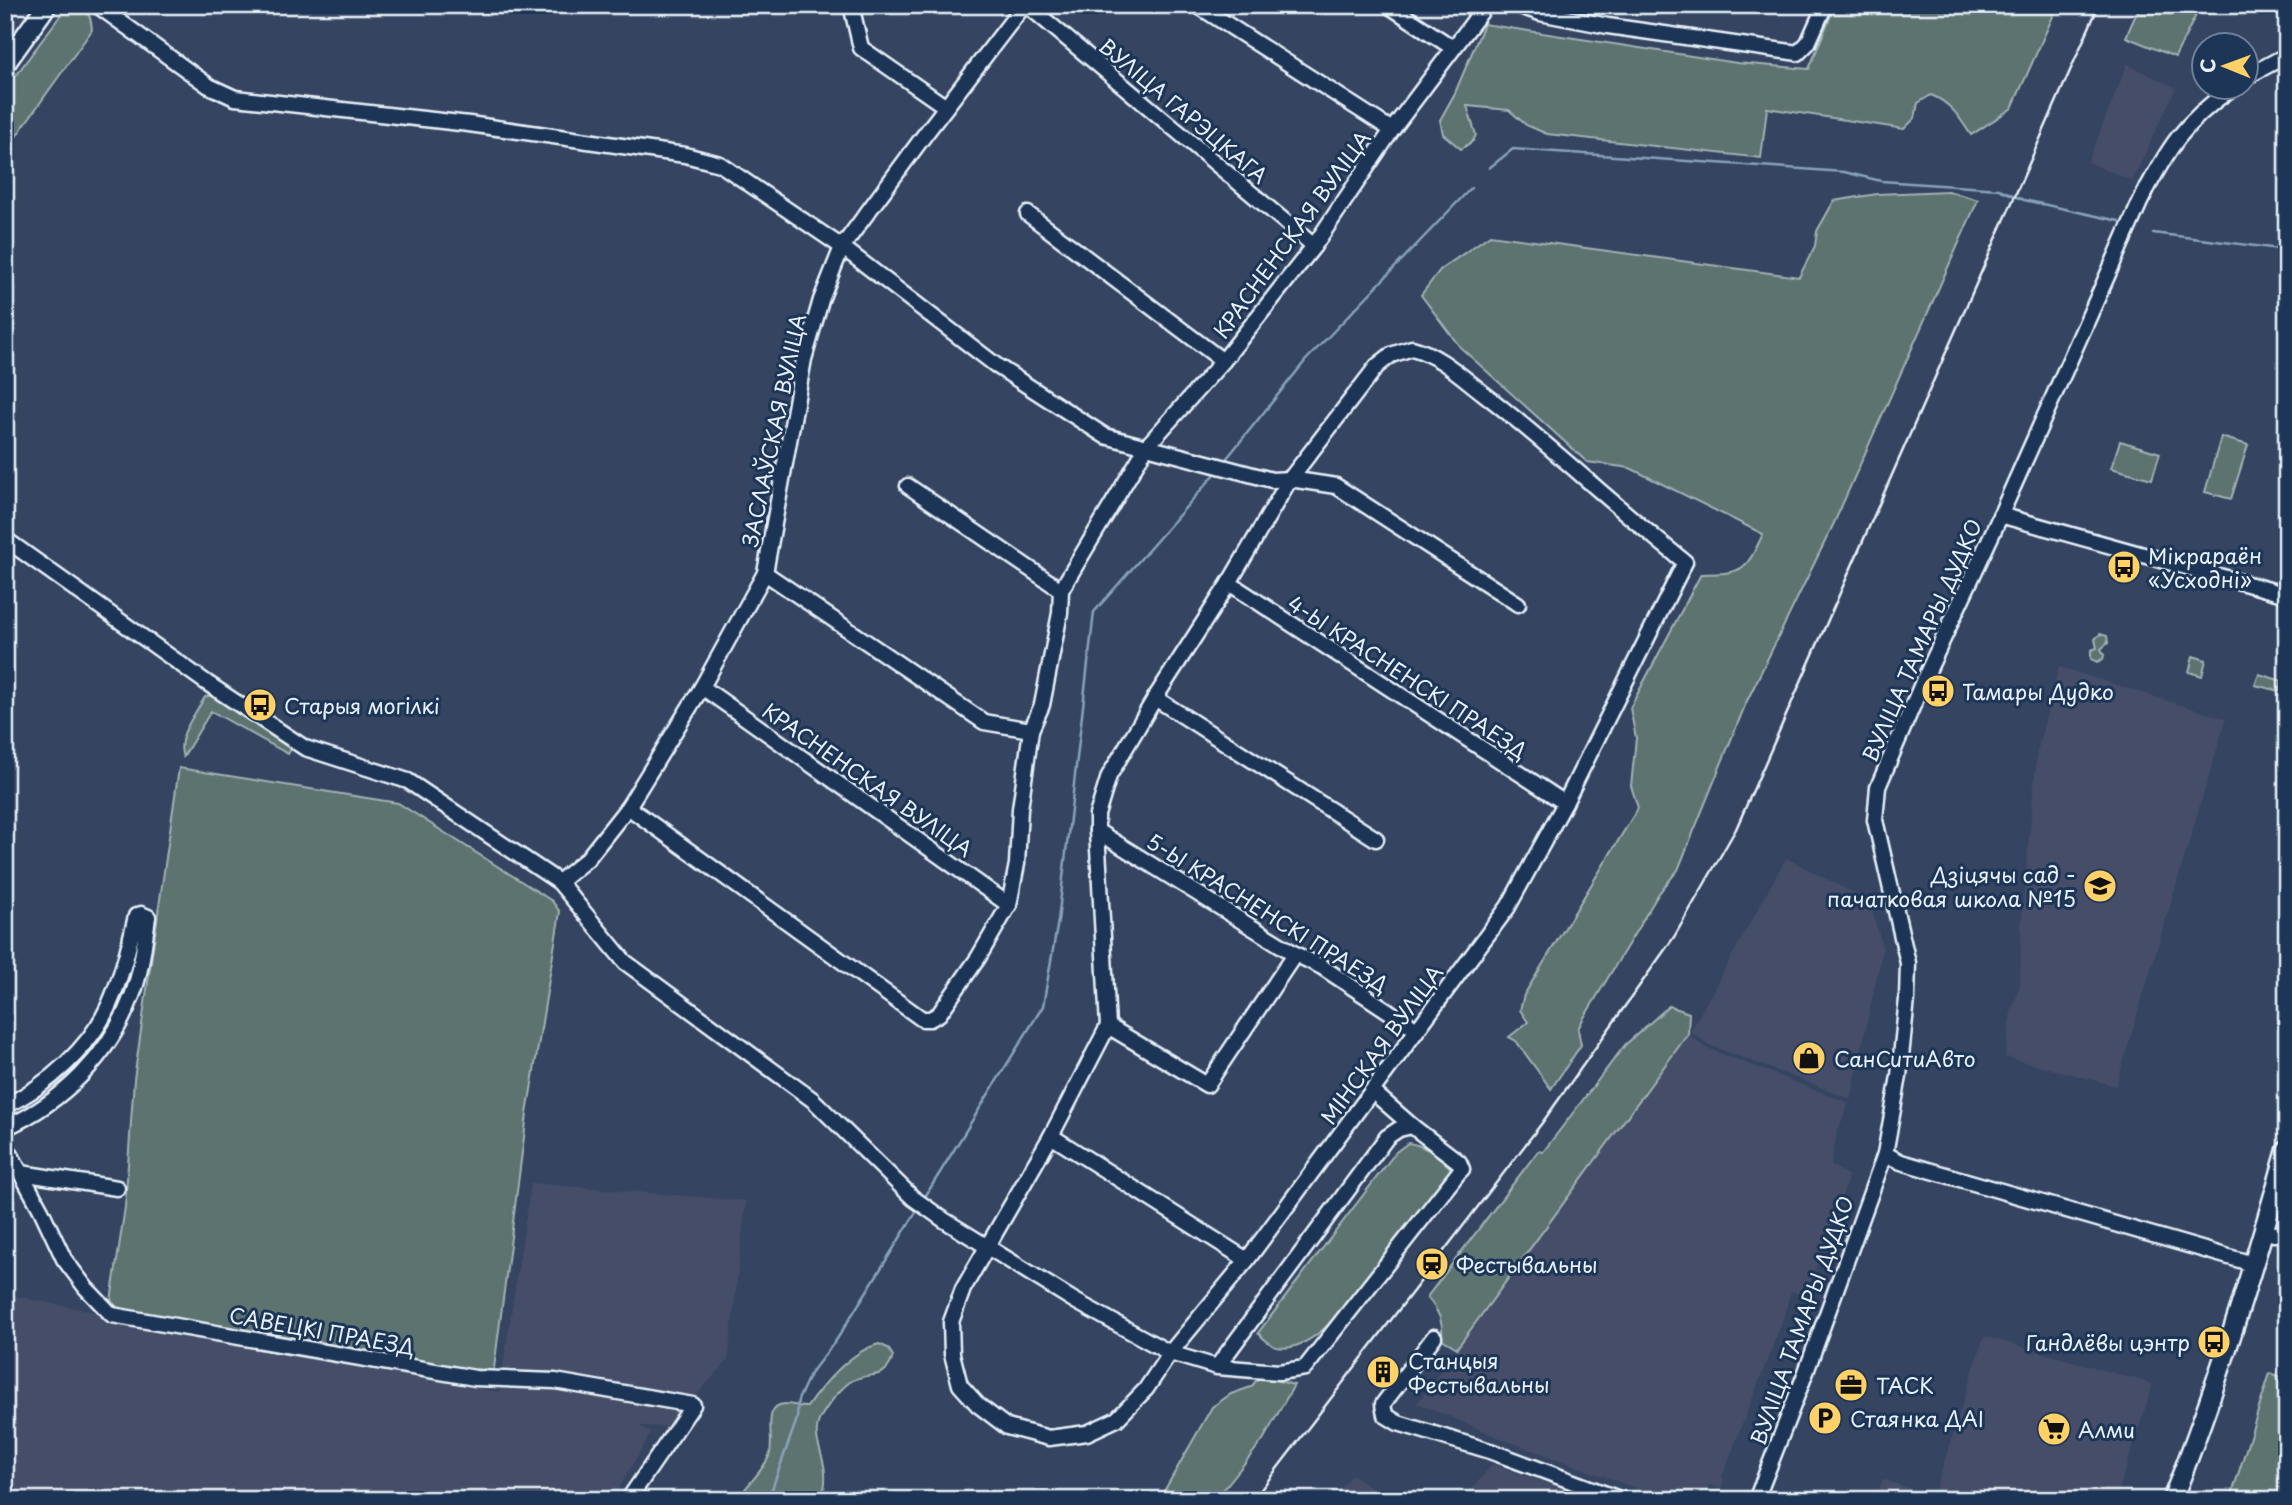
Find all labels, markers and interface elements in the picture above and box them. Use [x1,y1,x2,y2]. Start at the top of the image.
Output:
street label: ВУЛІЦА ГАРЭЦКАГА [1093,30,1276,190]
north arrow [2190,32,2260,102]
text: С [2193,58,2221,73]
street label: КРАСНЕНСКАЯ ВУЛІЦА [1204,123,1378,345]
street label: ЗАСЛАЎСКАЯ ВУЛІЦА [733,311,813,549]
street label: ВУЛІЦА ТАМАРЫ ДУДКО [1853,513,1989,767]
place label: Мікрараён «Усходні» [2148,539,2262,595]
bus stop icon: Мікрараён «Усходні» [2105,548,2143,586]
street label: 4-Ы КРАСНЕНСКІ ПРАЕЗД [1282,586,1534,766]
bus stop icon: Тамары Дудко [1919,672,1957,710]
place label: Тамары Дудко [1962,675,2114,707]
bus stop icon: Старыя могілкі [241,686,279,724]
place label: Старыя могілкі [284,689,440,721]
street label: КРАСНЕНСКАЯ ВУЛІЦА [756,694,980,864]
street label: 5-Ы КРАСНЕНСКІ ПРАЕЗД [1141,824,1395,1000]
place label: Дзіцячы сад - пачатковая школа №15 [1827,858,2076,914]
school or university icon: Дзіцячы сад - пачатковая школа №15 [2081,867,2119,905]
street label: МІНСКАЯ ВУЛІЦА [1312,958,1450,1130]
shop icon: СанСитиАвто [1790,1039,1828,1077]
place label: СанСитиАвто [1834,1042,1976,1074]
street label: ВУЛІЦА ТАМАРЫ ДУДКО [1741,1191,1861,1449]
station icon: Фестывальны [1413,1245,1451,1283]
place label: Фестывальны [1456,1248,1598,1280]
street label: САВЕЦКІ ПРАЕЗД [227,1298,417,1362]
bus stop icon: Гандлёвы цэнтр [2195,1323,2233,1361]
place label: Гандлёвы цэнтр [2026,1326,2190,1358]
place label: Станцыя Фестывальны [1408,1344,1550,1400]
building icon: Станцыя Фестывальны [1364,1353,1402,1391]
office icon: ТАСК [1832,1366,1870,1404]
place label: ТАСК [1876,1369,1934,1401]
parking icon: Стаянка ДАІ [1806,1399,1844,1437]
place label: Стаянка ДАІ [1850,1402,1984,1434]
supermarket icon: Алми [2035,1410,2073,1448]
place label: Алми [2078,1413,2135,1445]

